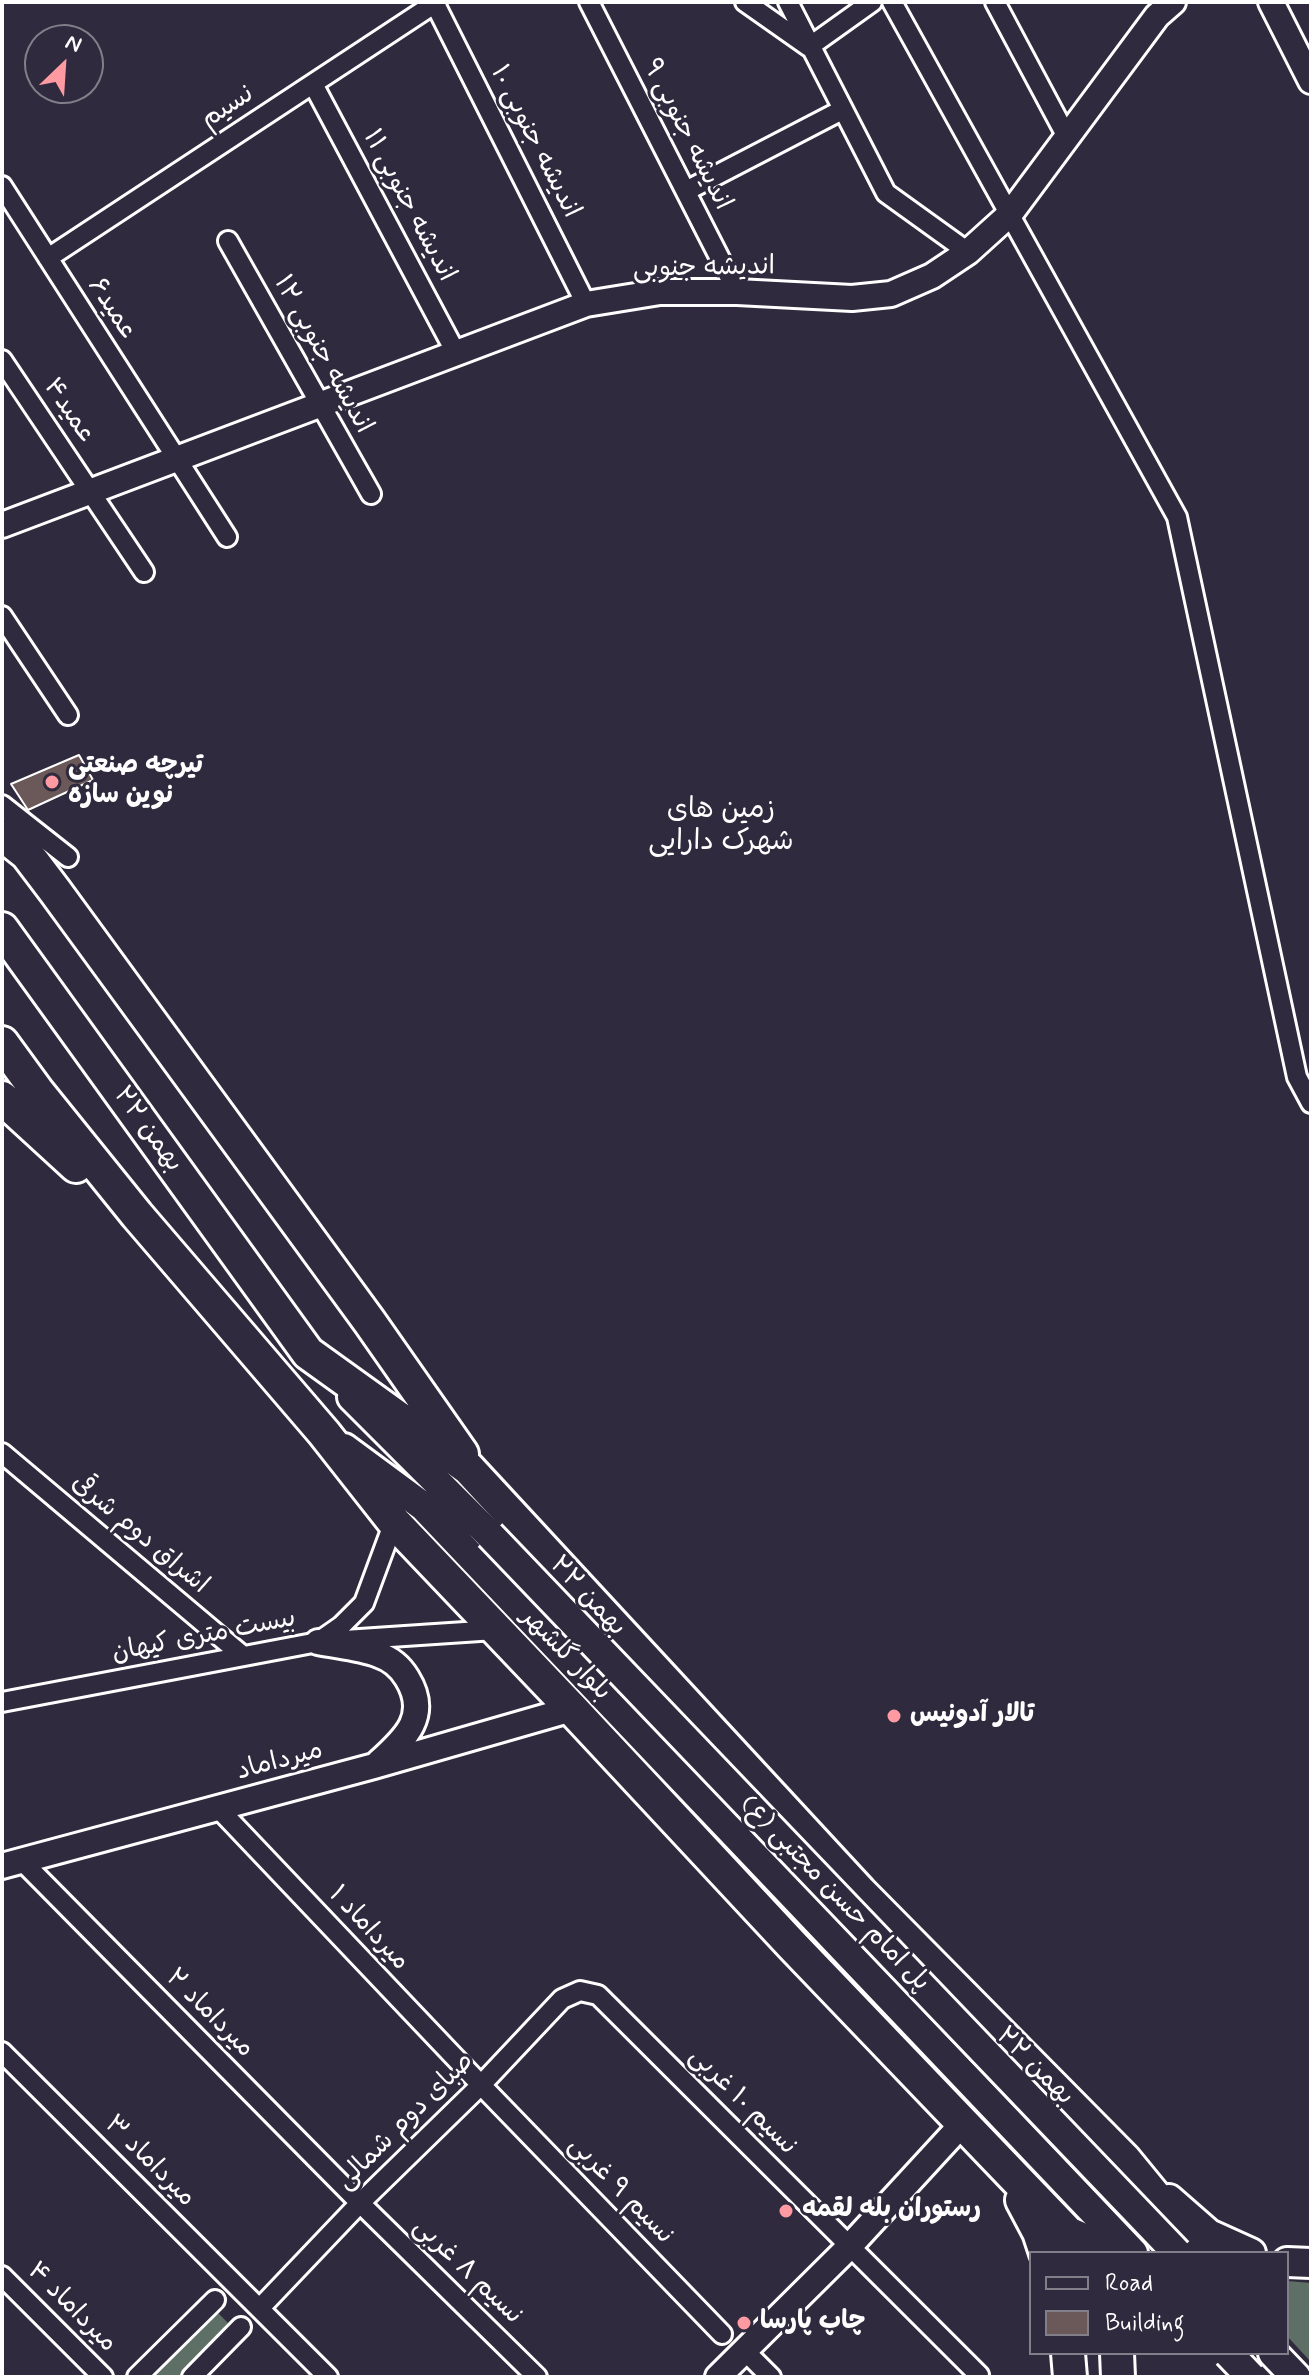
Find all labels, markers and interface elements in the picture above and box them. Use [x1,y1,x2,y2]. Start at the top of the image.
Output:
north arrow [24,24,104,104]
text: N [61,28,86,60]
street label: اندیشه جنوبی ۹ [635,54,737,216]
street label: اندیشه جنوبی ۱۰ [482,61,586,223]
street label: نسیم [196,79,260,137]
street label: اندیشه جنوبی ۱۱ [355,125,461,287]
street label: اندیشه جنوبی [633,252,775,286]
street label: اندیشه جنوبی ۱۲ [266,270,378,440]
street label: عمید۶ [80,272,142,346]
street label: عمید۴ [35,373,101,449]
place label: تیرچه صنعتی نوین سازه [68,751,203,812]
marker: تیرچه صنعتی نوین سازه [43,773,61,791]
district label: زمین های شهرک دارایی [648,794,794,860]
street label: ۲۲ بهمن [106,1081,188,1179]
street label: اشراق دوم شرقی [64,1468,214,1602]
street label: ۲۲ بهمن [542,1550,632,1644]
street label: بلوار گلشهر [513,1602,617,1708]
street label: بیست متری کیهان [109,1604,299,1670]
place label: تالار آدونیس [910,1700,1034,1732]
marker: تالار آدونیس [885,1707,903,1725]
street label: میرداماد [233,1736,327,1788]
street label: پل امام حسن مجتبی (ع) [732,1789,936,1999]
street label: میرداماد ۱ [321,1880,415,1978]
street label: میرداماد ۲ [158,1963,260,2065]
street label: ۲۲ بهمن [988,2021,1080,2113]
street label: نسیم ۱۰ غربی [682,2042,802,2162]
street label: صبای دوم شمالی [331,2047,481,2197]
street label: میرداماد ۳ [97,2110,201,2214]
street label: نسیم ۹ غربی [561,2130,679,2252]
place label: رستوران بله لقمه [802,2195,981,2227]
marker: رستوران بله لقمه [777,2202,795,2220]
street label: نسیم ۸ غربی [406,2212,528,2332]
legend [1029,2251,1289,2355]
street label: میرداماد ۴ [19,2256,123,2360]
text: Road [1105,2268,1153,2299]
place label: چاپ پارسا [760,2307,865,2339]
text: Building [1105,2308,1185,2339]
marker: چاپ پارسا [735,2314,753,2332]

